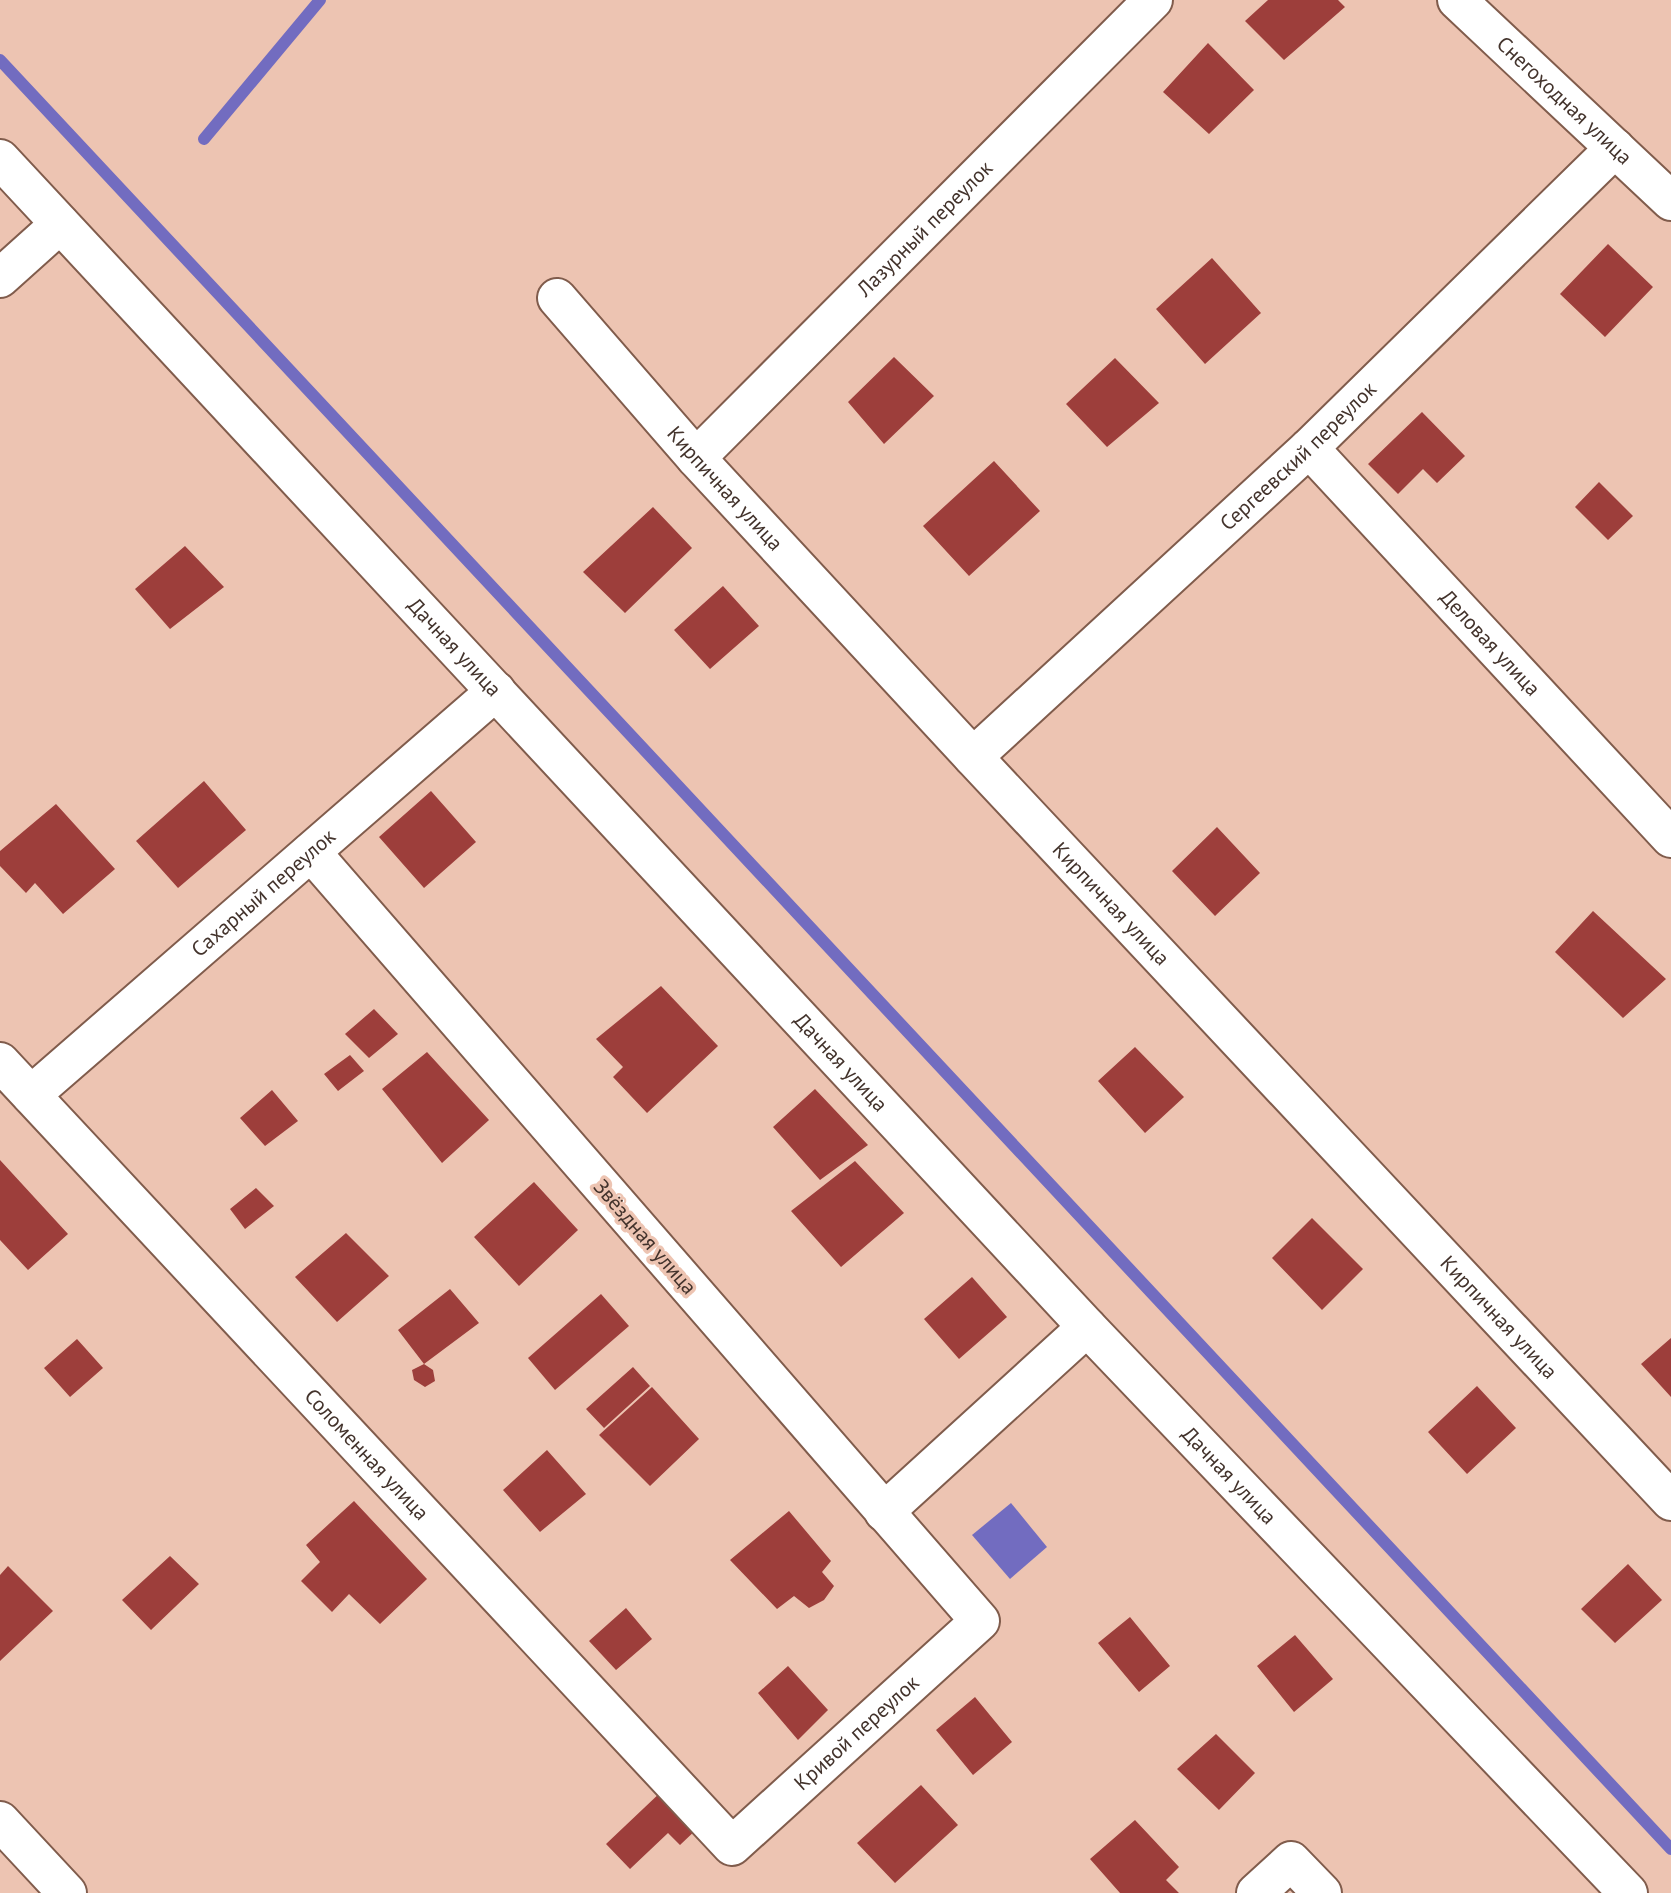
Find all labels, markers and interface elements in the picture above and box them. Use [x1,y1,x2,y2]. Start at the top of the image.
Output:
street label: Снегоходная улица [1491,30,1638,170]
street label: Лазурный переулок [850,155,998,303]
street label: Сергеевский переулок [1214,376,1382,536]
street label: Кирпичная улица [661,420,789,556]
street label: Деловая улица [1434,584,1546,702]
street label: Дачная улица [402,592,507,702]
street label: Сахарный переулок [185,823,341,963]
street label: Кирпичная улица [1047,836,1176,971]
street label: Дачная улица [788,1007,894,1117]
street label: Звёздная улица [588,1174,703,1300]
street label: Кирпичная улица [1435,1250,1564,1384]
street label: Соломенная улица [299,1383,435,1526]
street label: Дачная улица [1176,1420,1282,1530]
street label: Кривой переулок [788,1669,925,1796]

